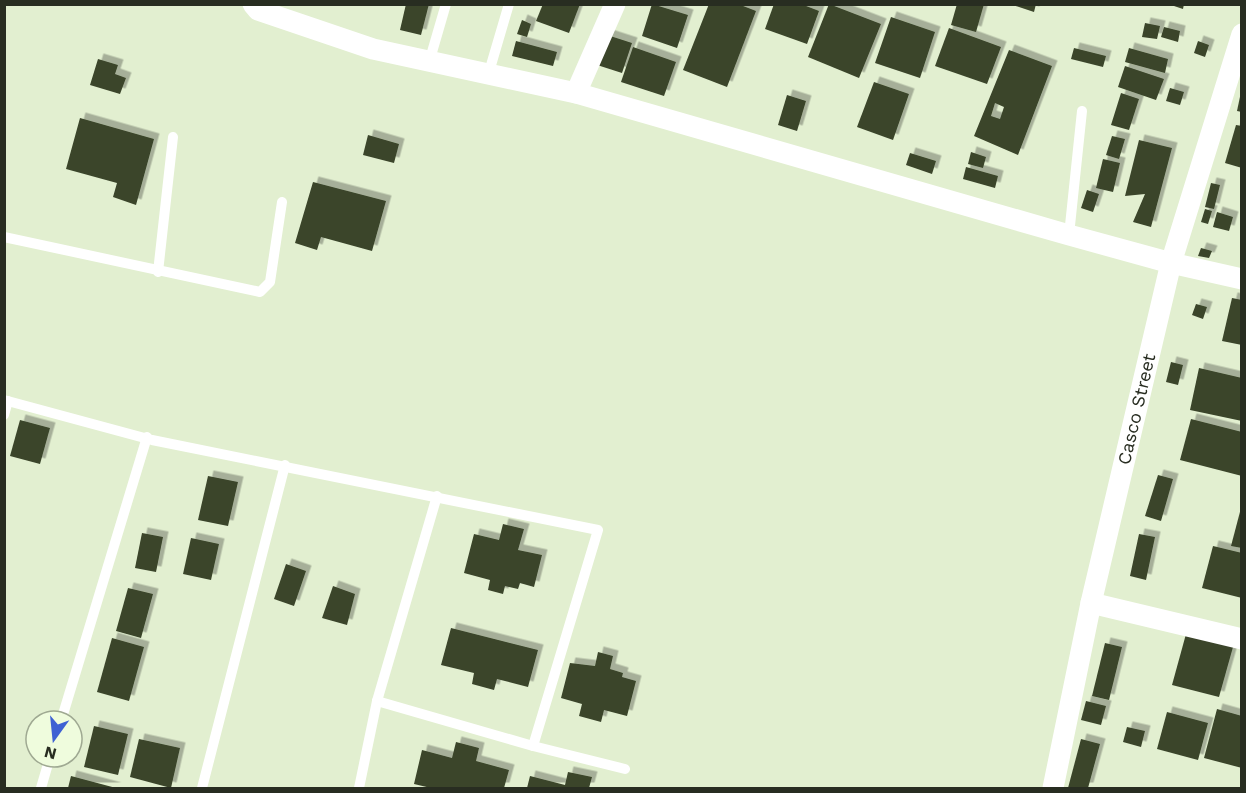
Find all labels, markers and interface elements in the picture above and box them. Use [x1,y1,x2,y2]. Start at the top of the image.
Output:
street label: Casco Street [1113,351,1159,467]
north arrow [24,709,84,769]
text: N [42,742,58,764]

